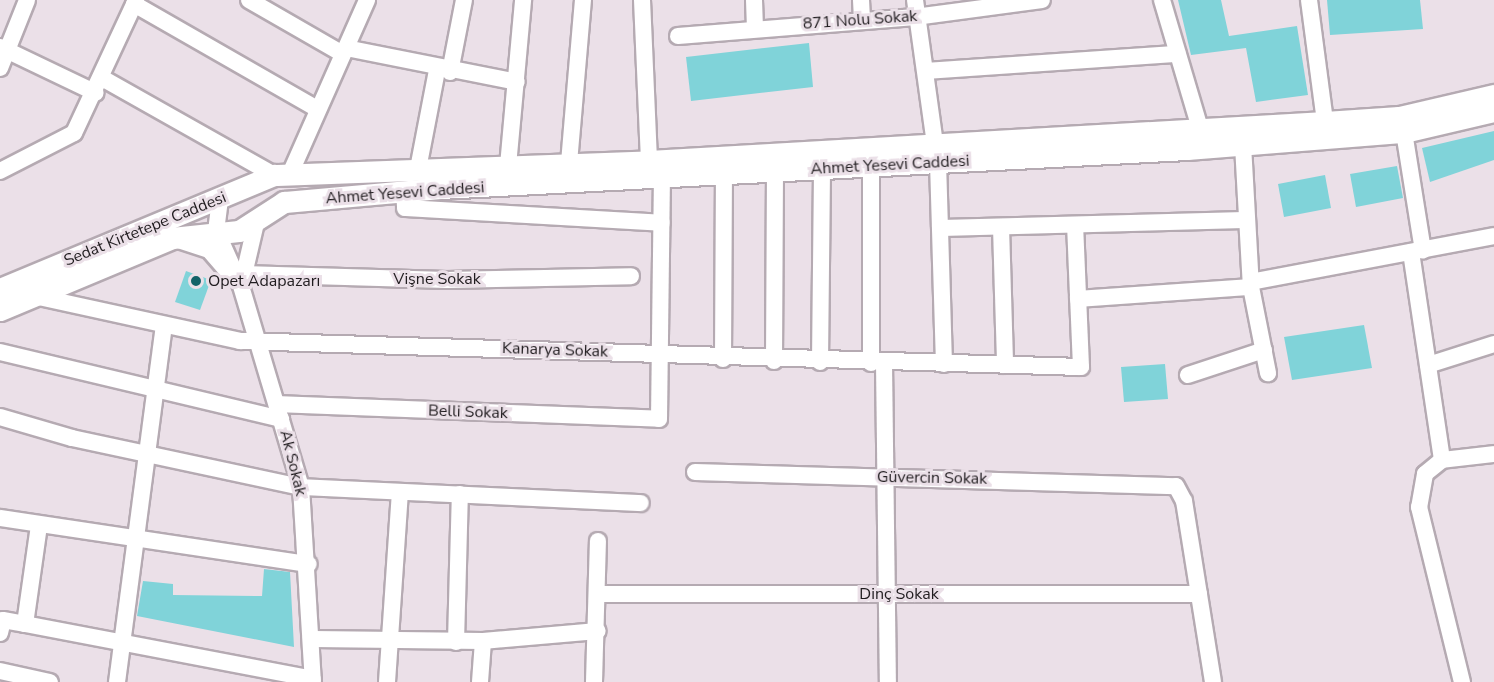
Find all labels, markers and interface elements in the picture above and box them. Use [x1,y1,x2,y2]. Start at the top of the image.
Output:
street label: 871 Nolu Sokak [802,6,918,34]
street label: Ahmet Yesevi Caddesi [810,151,970,179]
street label: Ahmet Yesevi Caddesi [325,178,485,208]
street label: Sedat Kirtetepe Caddesi [61,188,229,270]
street label: Vişne Sokak [393,269,481,289]
place label: Opet Adapazarı [208,271,320,291]
marker: Opet Adapazarı [189,274,203,288]
street label: Kanarya Sokak [502,339,608,361]
street label: Belli Sokak [428,401,508,423]
street label: Ak Sokak [276,428,310,498]
street label: Güvercin Sokak [877,467,987,489]
street label: Dinç Sokak [859,584,939,604]

